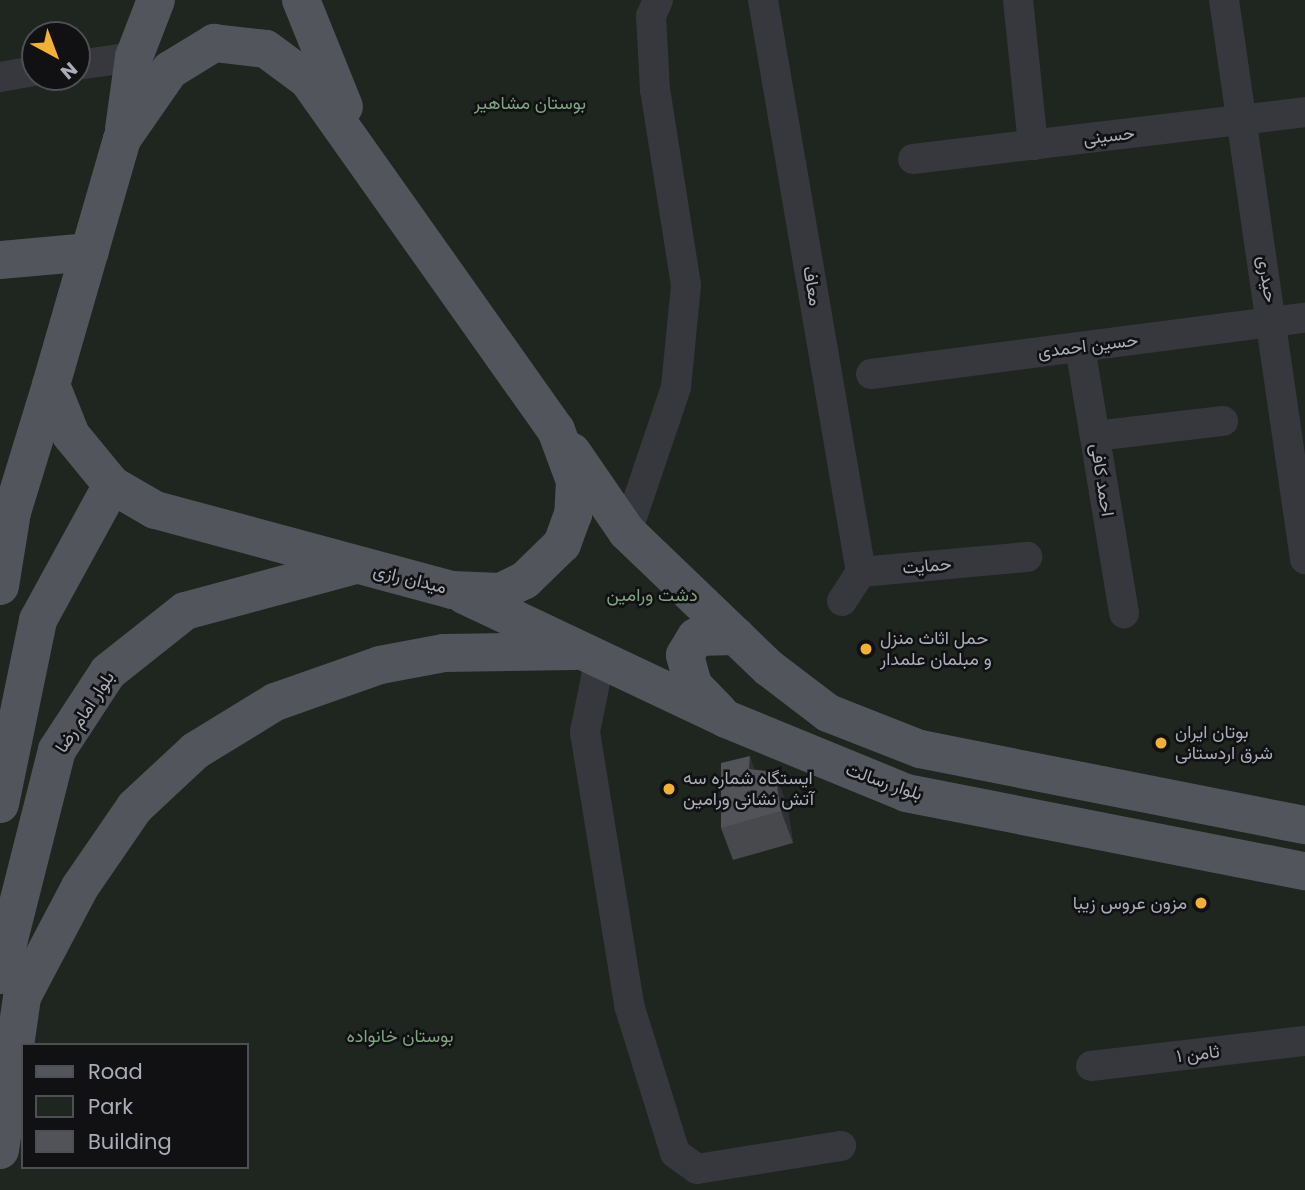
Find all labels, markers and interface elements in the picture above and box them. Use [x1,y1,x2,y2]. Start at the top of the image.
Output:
north arrow [21,21,91,91]
text: N [55,56,83,86]
park label: بوستان مشاهیر [474,92,586,114]
street label: حسینی [1082,122,1136,150]
street label: حیدری [1253,254,1281,304]
street label: معاف [798,264,826,308]
street label: حسین احمدی [1037,329,1139,363]
street label: احمد کافی [1086,442,1118,518]
street label: حمایت [901,553,953,579]
street label: میدان رازی [371,559,449,599]
park label: دشت ورامین [606,584,698,606]
place label: حمل اثاث منزل و مبلمان علمدار [880,628,992,670]
marker: حمل اثاث منزل و مبلمان علمدار [858,641,874,657]
street label: بلوار امام رضا [51,667,119,757]
place label: بوتان ایران شرق اردستانی [1175,722,1273,764]
marker: بوتان ایران شرق اردستانی [1153,735,1169,751]
street label: بلوار رسالت [843,759,925,805]
place label: ایستگاه شماره سه آتش نشانی ورامین [683,768,814,810]
marker: ایستگاه شماره سه آتش نشانی ورامین [661,781,677,797]
place label: مزون عروس زیبا [1073,892,1187,914]
marker: مزون عروس زیبا [1193,895,1209,911]
park label: بوستان خانواده [346,1025,454,1047]
street label: ثامن ۱ [1175,1041,1221,1067]
legend [21,1043,248,1169]
text: Road [88,1057,143,1086]
text: Park [88,1092,133,1121]
text: Building [88,1127,172,1156]

